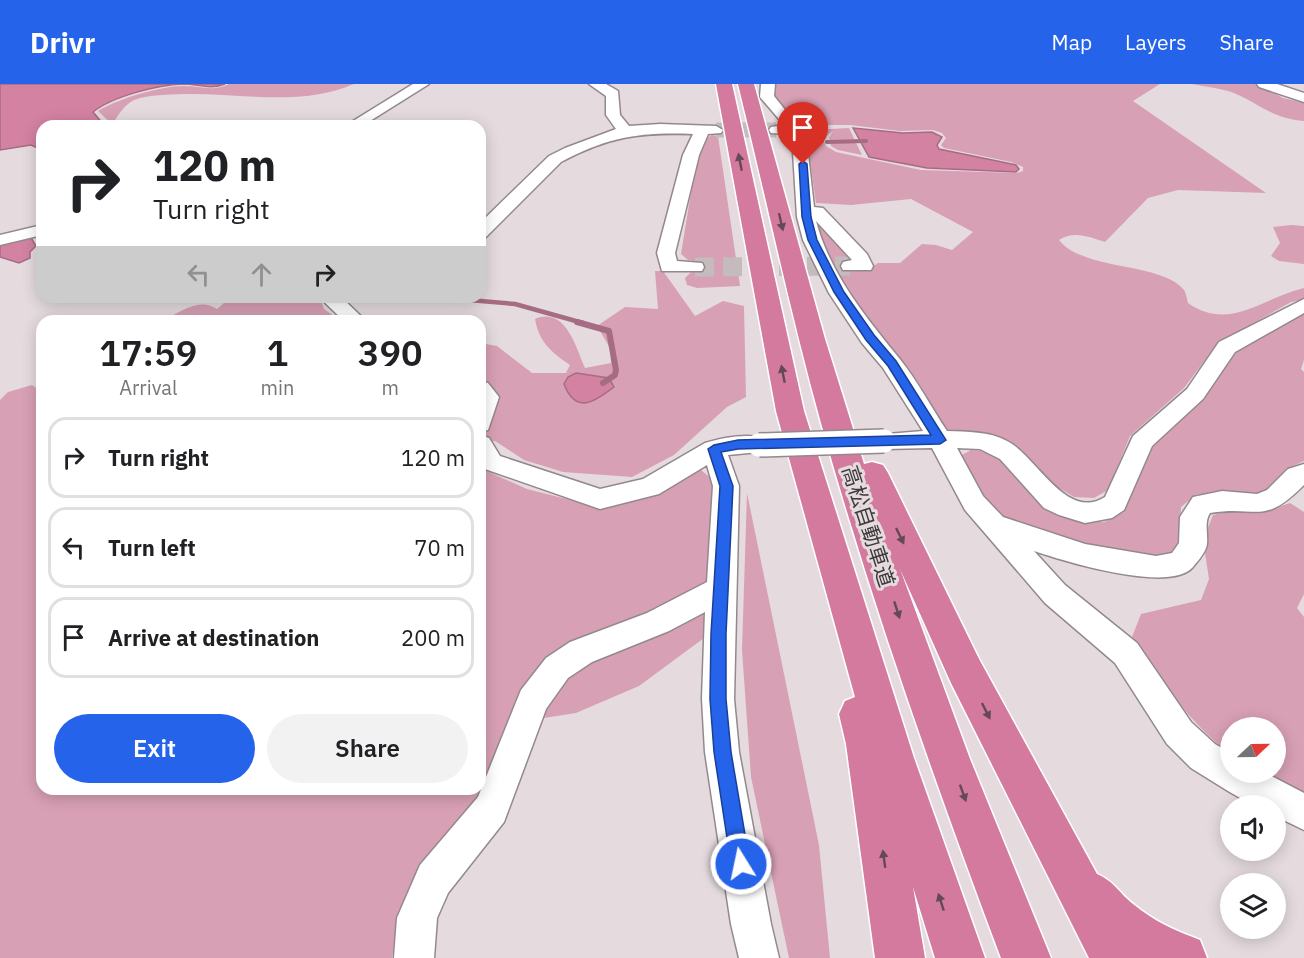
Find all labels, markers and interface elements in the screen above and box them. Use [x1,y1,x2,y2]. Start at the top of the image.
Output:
text: Drivr [30,24,95,61]
text: Map [1052,28,1092,56]
text: Layers [1125,28,1187,56]
text: Share [1220,28,1274,56]
pin [777,102,828,164]
icon: arrive [786,111,819,144]
text: 120 m [153,138,276,193]
icon: right [54,144,132,222]
one-way arrow [735,153,744,172]
text: Turn right [153,191,270,226]
one-way arrow [777,213,787,231]
icon: left [182,258,215,291]
icon: ahead [245,258,278,291]
icon: right [308,258,341,291]
text: 17:59 [99,329,197,376]
text: 1 [267,329,288,376]
text: 390 [358,329,423,376]
one-way arrow [777,365,787,383]
text: Arrival [119,374,177,401]
text: min [261,374,294,401]
text: m [381,374,399,401]
icon: right [57,441,90,474]
text: Turn right [108,443,209,472]
text: 120 m [401,443,465,472]
street label: 高松自動車道 [836,462,902,590]
one-way arrow [896,527,905,544]
icon: left [57,531,90,564]
text: Turn left [108,533,196,562]
text: 70 m [414,533,465,562]
one-way arrow [892,601,902,619]
icon: arrive [57,621,90,654]
text: Arrive at destination [108,623,319,652]
text: 200 m [401,623,465,652]
one-way arrow [981,703,991,720]
button: Exit [54,714,255,783]
button: Share [267,714,468,783]
north arrow [1220,717,1286,783]
map controls [1220,717,1286,939]
one-way arrow [959,784,969,802]
button: sound [1220,795,1286,861]
position arrow [709,832,773,896]
one-way arrow [879,849,888,868]
button: layers [1220,873,1286,939]
one-way arrow [936,893,946,911]

